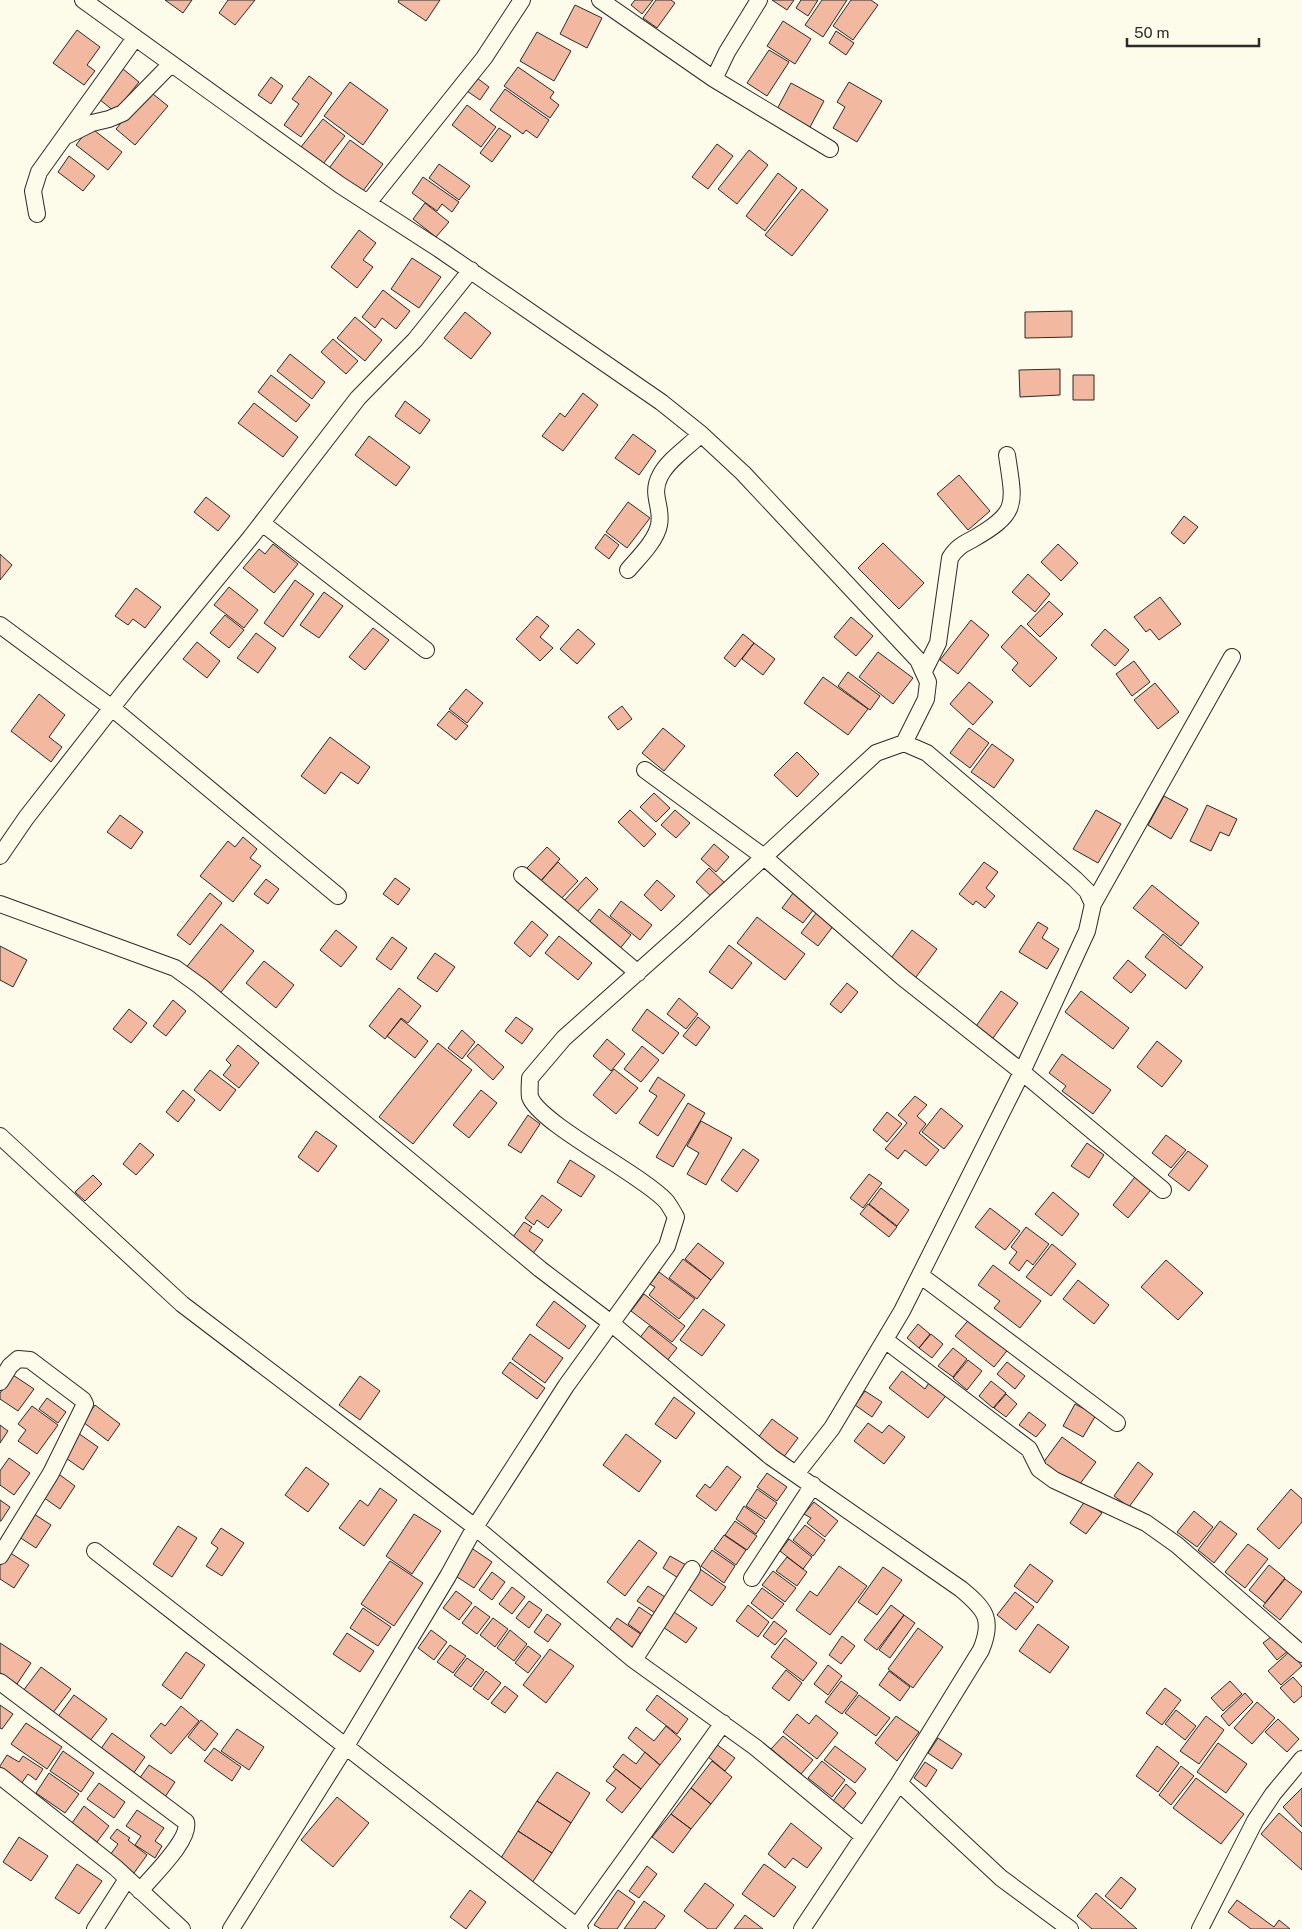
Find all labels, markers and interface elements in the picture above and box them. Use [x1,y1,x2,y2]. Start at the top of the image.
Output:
scale bar [1127,15,1260,47]
text: 50 m [1134,24,1169,41]

